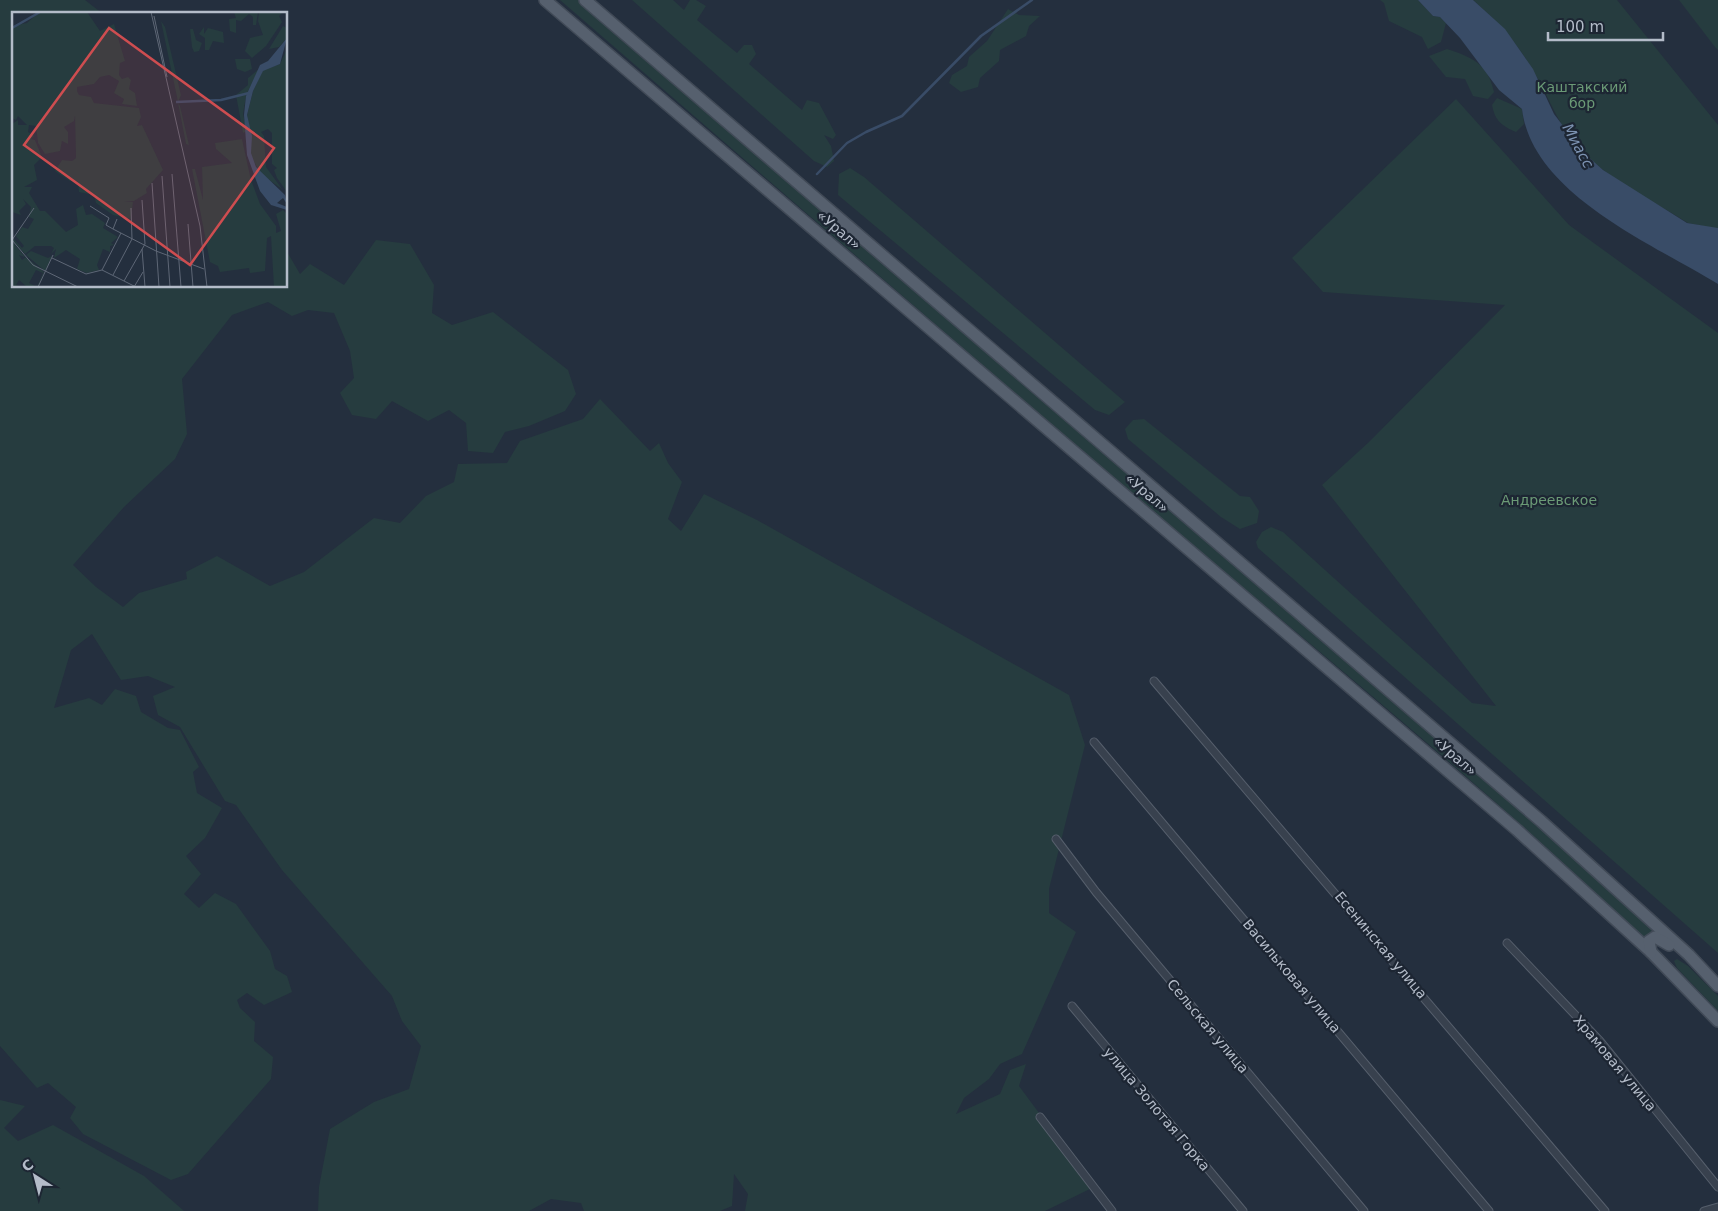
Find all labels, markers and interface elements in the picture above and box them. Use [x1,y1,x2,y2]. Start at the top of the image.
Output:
scale bar [1548,10,1663,42]
inset map [12,12,288,288]
text: 100 m [1556,18,1604,36]
park label: Каштакский бор [1537,79,1627,111]
water label: Миасс [1558,120,1598,172]
street label: «Урал» [814,207,864,253]
street label: «Урал» [1122,470,1172,516]
park label: Андреевское [1501,492,1597,508]
street label: «Урал» [1430,733,1480,779]
street label: Есенинская улица [1332,888,1430,1002]
street label: Васильковая улица [1240,916,1344,1036]
street label: Сельская улица [1164,976,1252,1076]
street label: Храмовая улица [1570,1012,1660,1114]
street label: улица Золотая Горка [1101,1044,1213,1174]
north arrow [10,1151,60,1201]
text: С [18,1156,36,1175]

